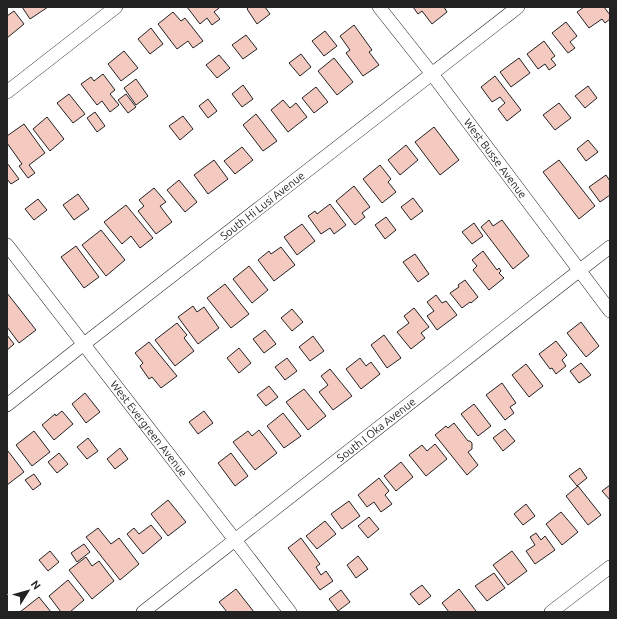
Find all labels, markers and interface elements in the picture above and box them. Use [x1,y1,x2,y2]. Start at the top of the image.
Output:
street label: West Busse Avenue [462,116,529,201]
street label: South Hi Lusi Avenue [218,169,307,242]
street label: West Evergreen Avenue [108,378,190,479]
street label: South I Oka Avenue [334,395,418,464]
north arrow [8,571,48,611]
text: N [29,578,43,592]

